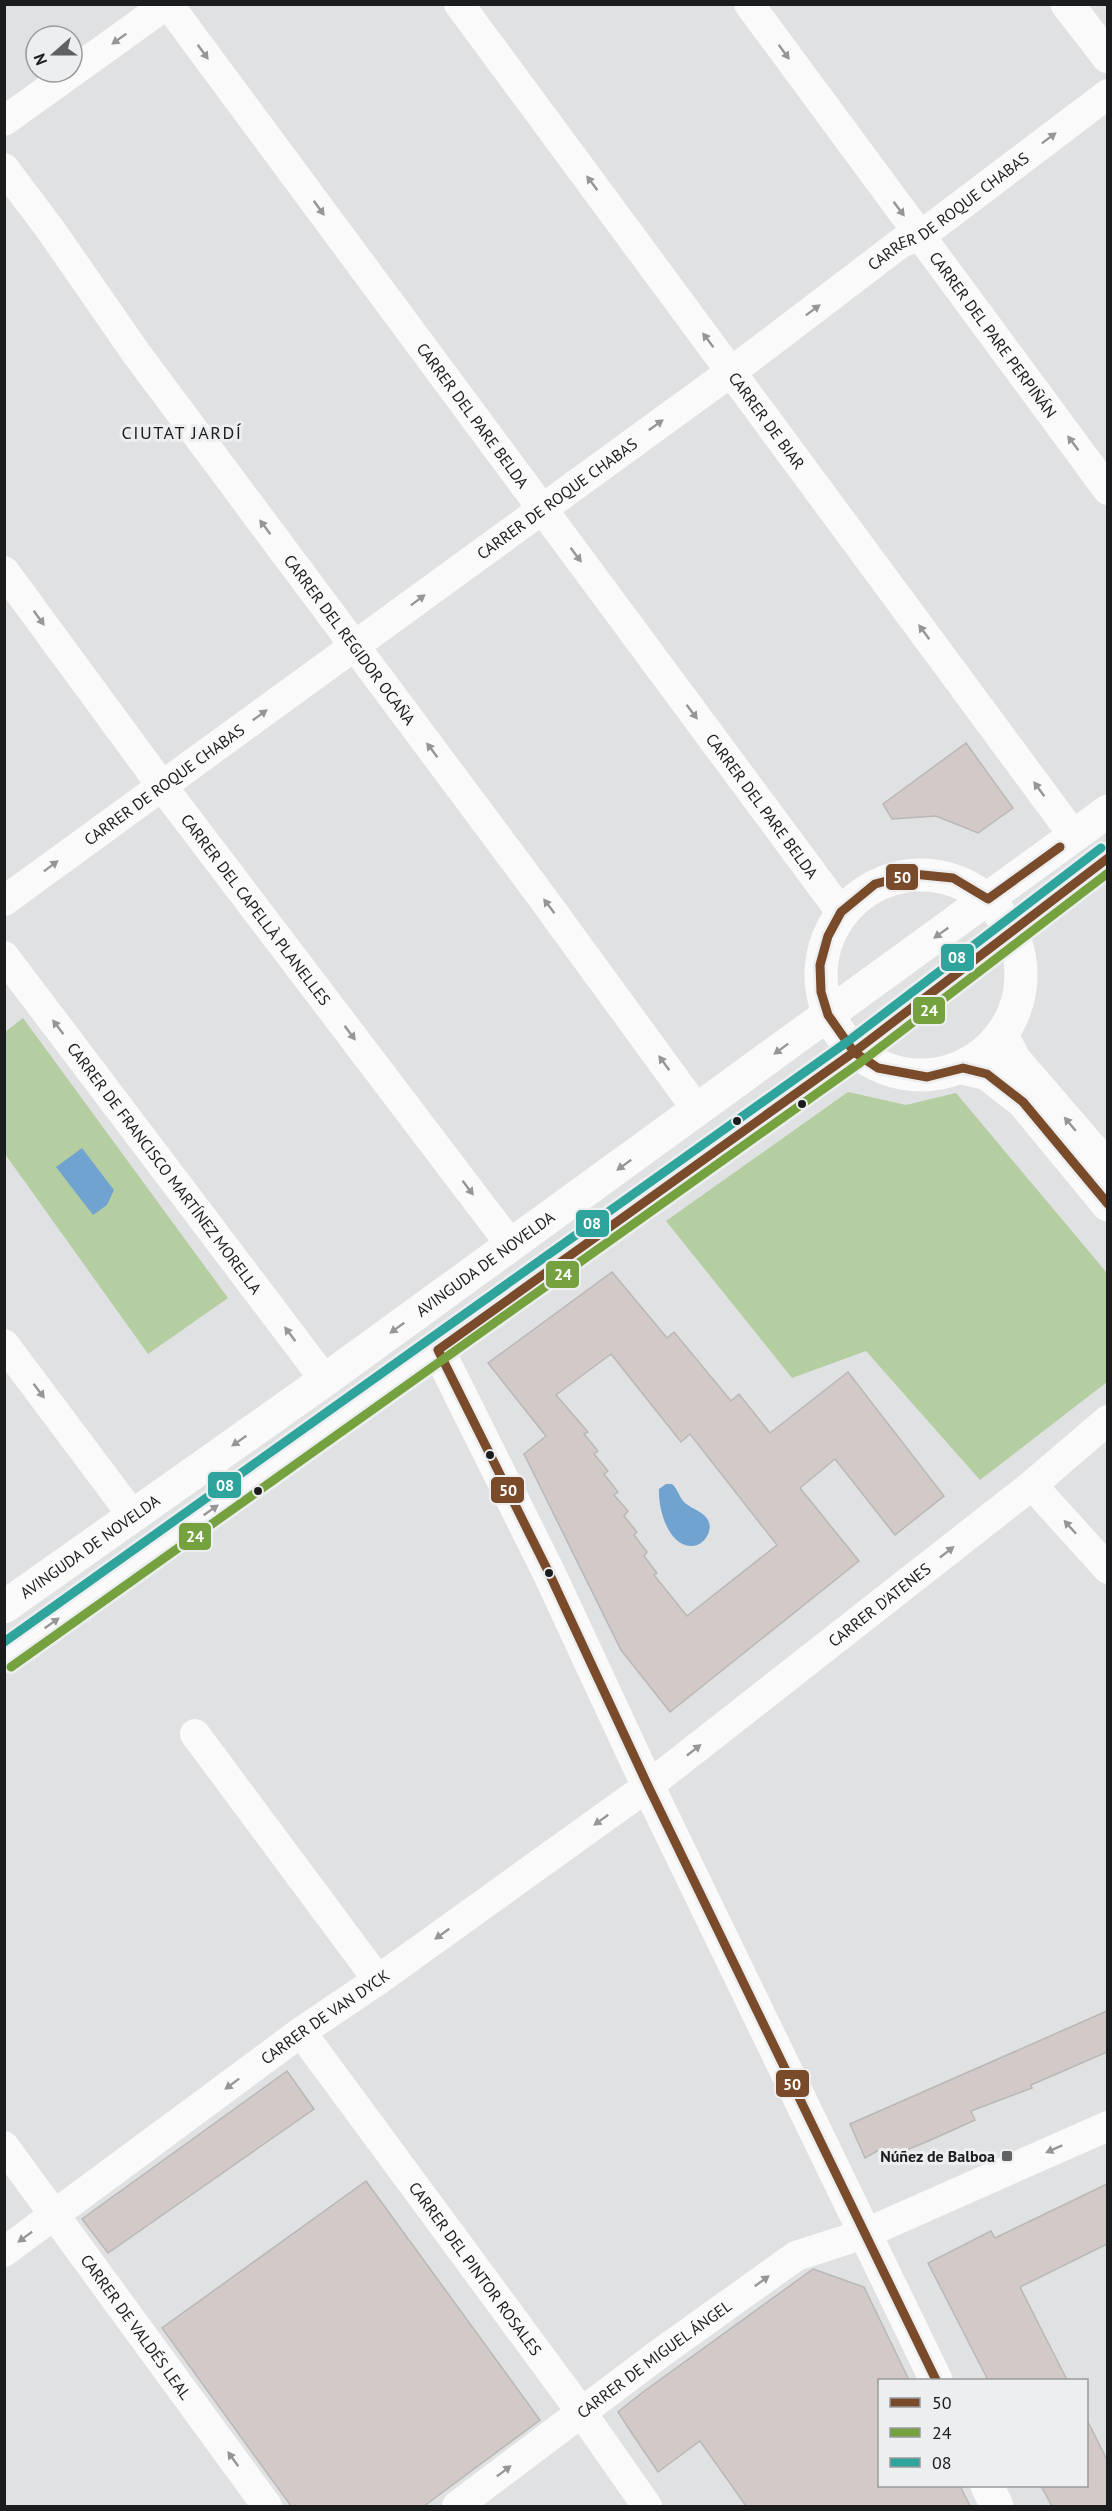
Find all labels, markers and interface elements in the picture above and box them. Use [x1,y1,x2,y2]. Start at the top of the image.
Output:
north arrow [24,24,84,84]
one-way arrow [112,33,128,45]
one-way arrow [197,43,209,59]
one-way arrow [778,43,790,59]
text: N [29,51,51,68]
one-way arrow [1041,132,1056,144]
street label: CARRER DE ROQUE CHABAS [864,148,1033,275]
one-way arrow [586,176,598,192]
one-way arrow [313,200,325,216]
one-way arrow [892,202,904,217]
street label: CARRER DEL PARE PERPIÑÁN [925,247,1061,422]
one-way arrow [806,304,821,316]
one-way arrow [703,332,715,347]
street label: CARRER DEL PARE BELDA [412,339,534,492]
street label: CARRER DE BIAR [724,368,809,473]
one-way arrow [648,419,664,431]
district label: CIUTAT JARDÍ [122,421,242,444]
street label: CARRER DE ROQUE CHABAS [473,433,641,563]
one-way arrow [1067,436,1079,451]
one-way arrow [259,519,271,534]
one-way arrow [569,548,581,563]
street label: CARRER DEL REGIDOR OCAÑA [280,551,420,729]
one-way arrow [410,594,425,606]
one-way arrow [33,610,45,626]
one-way arrow [918,624,930,640]
one-way arrow [686,704,698,720]
one-way arrow [253,709,268,721]
street label: CARRER DE ROQUE CHABAS [80,719,248,849]
street label: CARRER DEL PARE BELDA [702,729,823,883]
one-way arrow [427,742,439,757]
one-way arrow [1033,781,1045,797]
street label: CARRER DEL CAPELLÀ PLANELLES [177,810,335,1009]
one-way arrow [43,860,59,872]
line badge: 50 [885,863,919,891]
text: 50 [893,867,911,887]
one-way arrow [543,898,555,914]
one-way arrow [933,927,948,939]
line badge: 08 [940,943,975,972]
text: 08 [948,947,966,967]
line badge: 24 [912,996,946,1025]
text: 24 [920,1000,938,1020]
one-way arrow [53,1020,65,1035]
one-way arrow [343,1025,356,1041]
street label: CARRER DE FRANCISCO MARTÍNEZ MORELLA [63,1038,267,1298]
one-way arrow [773,1043,789,1056]
one-way arrow [658,1056,670,1072]
unlabelled marker [796,1098,808,1110]
unlabelled marker [731,1115,743,1127]
one-way arrow [1063,1116,1076,1132]
one-way arrow [616,1158,631,1170]
one-way arrow [462,1180,474,1196]
street label: AVINGUDA DE NOVELDA [412,1206,559,1321]
line badge: 08 [575,1209,610,1238]
text: 08 [583,1213,601,1233]
line badge: 24 [545,1260,580,1289]
text: 24 [554,1264,572,1284]
one-way arrow [390,1322,406,1334]
one-way arrow [284,1326,296,1341]
one-way arrow [33,1383,45,1398]
one-way arrow [231,1435,247,1447]
unlabelled marker [484,1449,496,1461]
line badge: 08 [207,1471,242,1499]
text: 08 [216,1475,234,1495]
line badge: 50 [490,1476,525,1504]
text: 50 [499,1480,517,1500]
unlabelled marker [252,1485,264,1497]
street label: AVINGUDA DE NOVELDA [16,1490,164,1603]
one-way arrow [204,1505,219,1517]
one-way arrow [1064,1520,1077,1535]
line badge: 24 [178,1522,212,1551]
text: 24 [186,1526,204,1546]
one-way arrow [939,1546,954,1558]
street label: CARRER D'ATENES [824,1558,935,1651]
unlabelled marker [543,1567,555,1579]
one-way arrow [44,1617,60,1629]
one-way arrow [686,1744,702,1757]
one-way arrow [593,1814,608,1826]
one-way arrow [435,1928,451,1940]
street label: CARRER DE VAN DYCK [257,1965,393,2068]
line badge: 50 [775,2069,810,2098]
text: 50 [783,2074,801,2094]
one-way arrow [224,2077,239,2089]
one-way arrow [1045,2145,1062,2154]
place label: Núñez de Balboa [880,2146,995,2166]
marker: Núñez de Balboa [1000,2149,1014,2163]
street label: CARRER DEL PINTOR ROSALES [405,2178,546,2359]
one-way arrow [17,2231,32,2243]
street label: CARRER DE VALDÉS LEAL [77,2250,196,2403]
one-way arrow [754,2275,769,2287]
street label: CARRER DE MIGUEL ÁNGEL [573,2295,735,2422]
legend [878,2379,1088,2487]
text: 50 [932,2391,952,2414]
text: 24 [932,2421,952,2444]
text: 08 [932,2451,952,2474]
one-way arrow [227,2452,239,2468]
one-way arrow [496,2466,511,2478]

